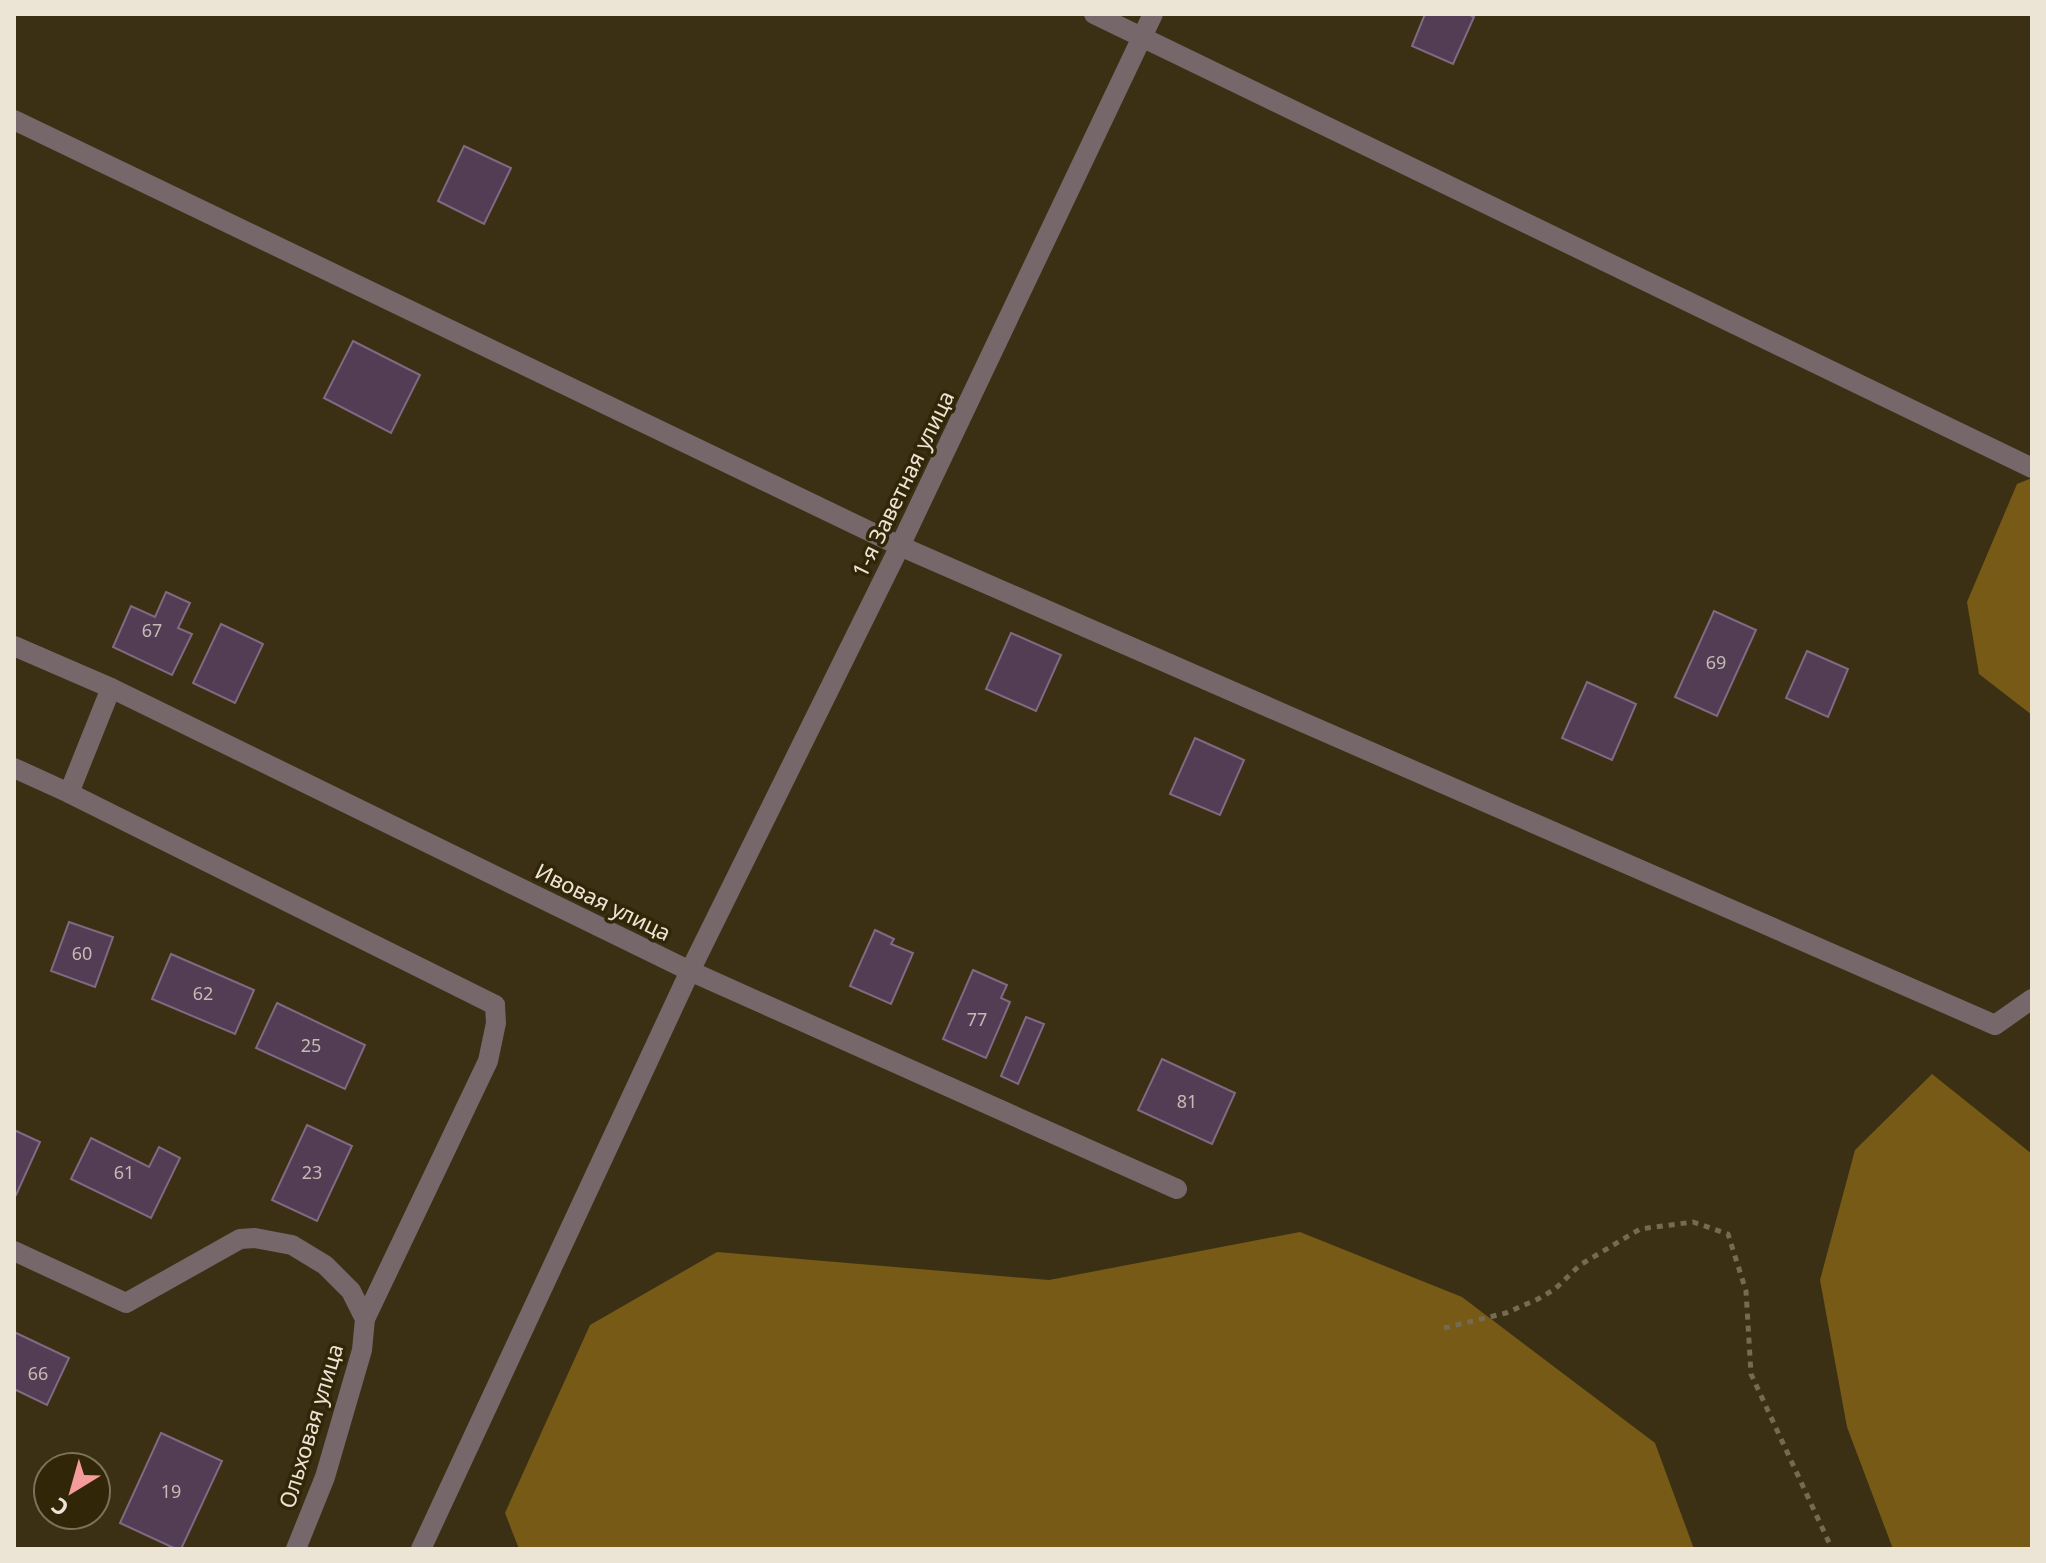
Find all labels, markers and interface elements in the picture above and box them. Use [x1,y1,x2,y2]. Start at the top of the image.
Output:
street label: 1-я Заветная улица [844,385,960,582]
house number: 67 [142,618,162,642]
house number: 69 [1706,650,1726,674]
street label: Ивовая улица [531,855,676,947]
house number: 60 [72,941,92,965]
house number: 62 [193,981,213,1005]
house number: 77 [967,1007,987,1031]
house number: 25 [301,1033,321,1057]
house number: 81 [1177,1089,1197,1113]
house number: 61 [114,1160,134,1184]
house number: 23 [302,1160,322,1184]
street label: Ольховая улица [271,1340,349,1512]
house number: 66 [28,1361,48,1385]
north arrow [32,1451,112,1531]
house number: 19 [161,1479,181,1503]
text: С [45,1492,74,1524]

